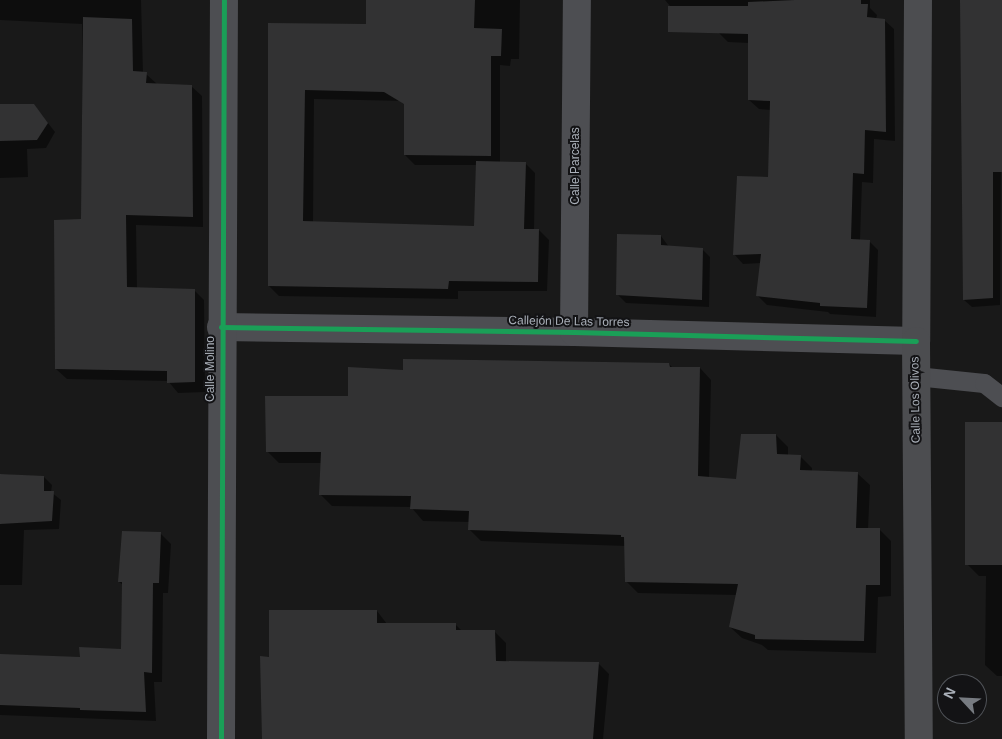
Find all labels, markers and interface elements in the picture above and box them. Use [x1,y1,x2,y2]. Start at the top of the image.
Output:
street label: Calle Parcelas [569,127,583,205]
street label: Callejón De Las Torres [508,314,630,330]
street label: Calle Molino [204,336,218,402]
street label: Calle Los Olivos [908,357,924,443]
north arrow [937,674,987,724]
text: N [940,685,959,701]

